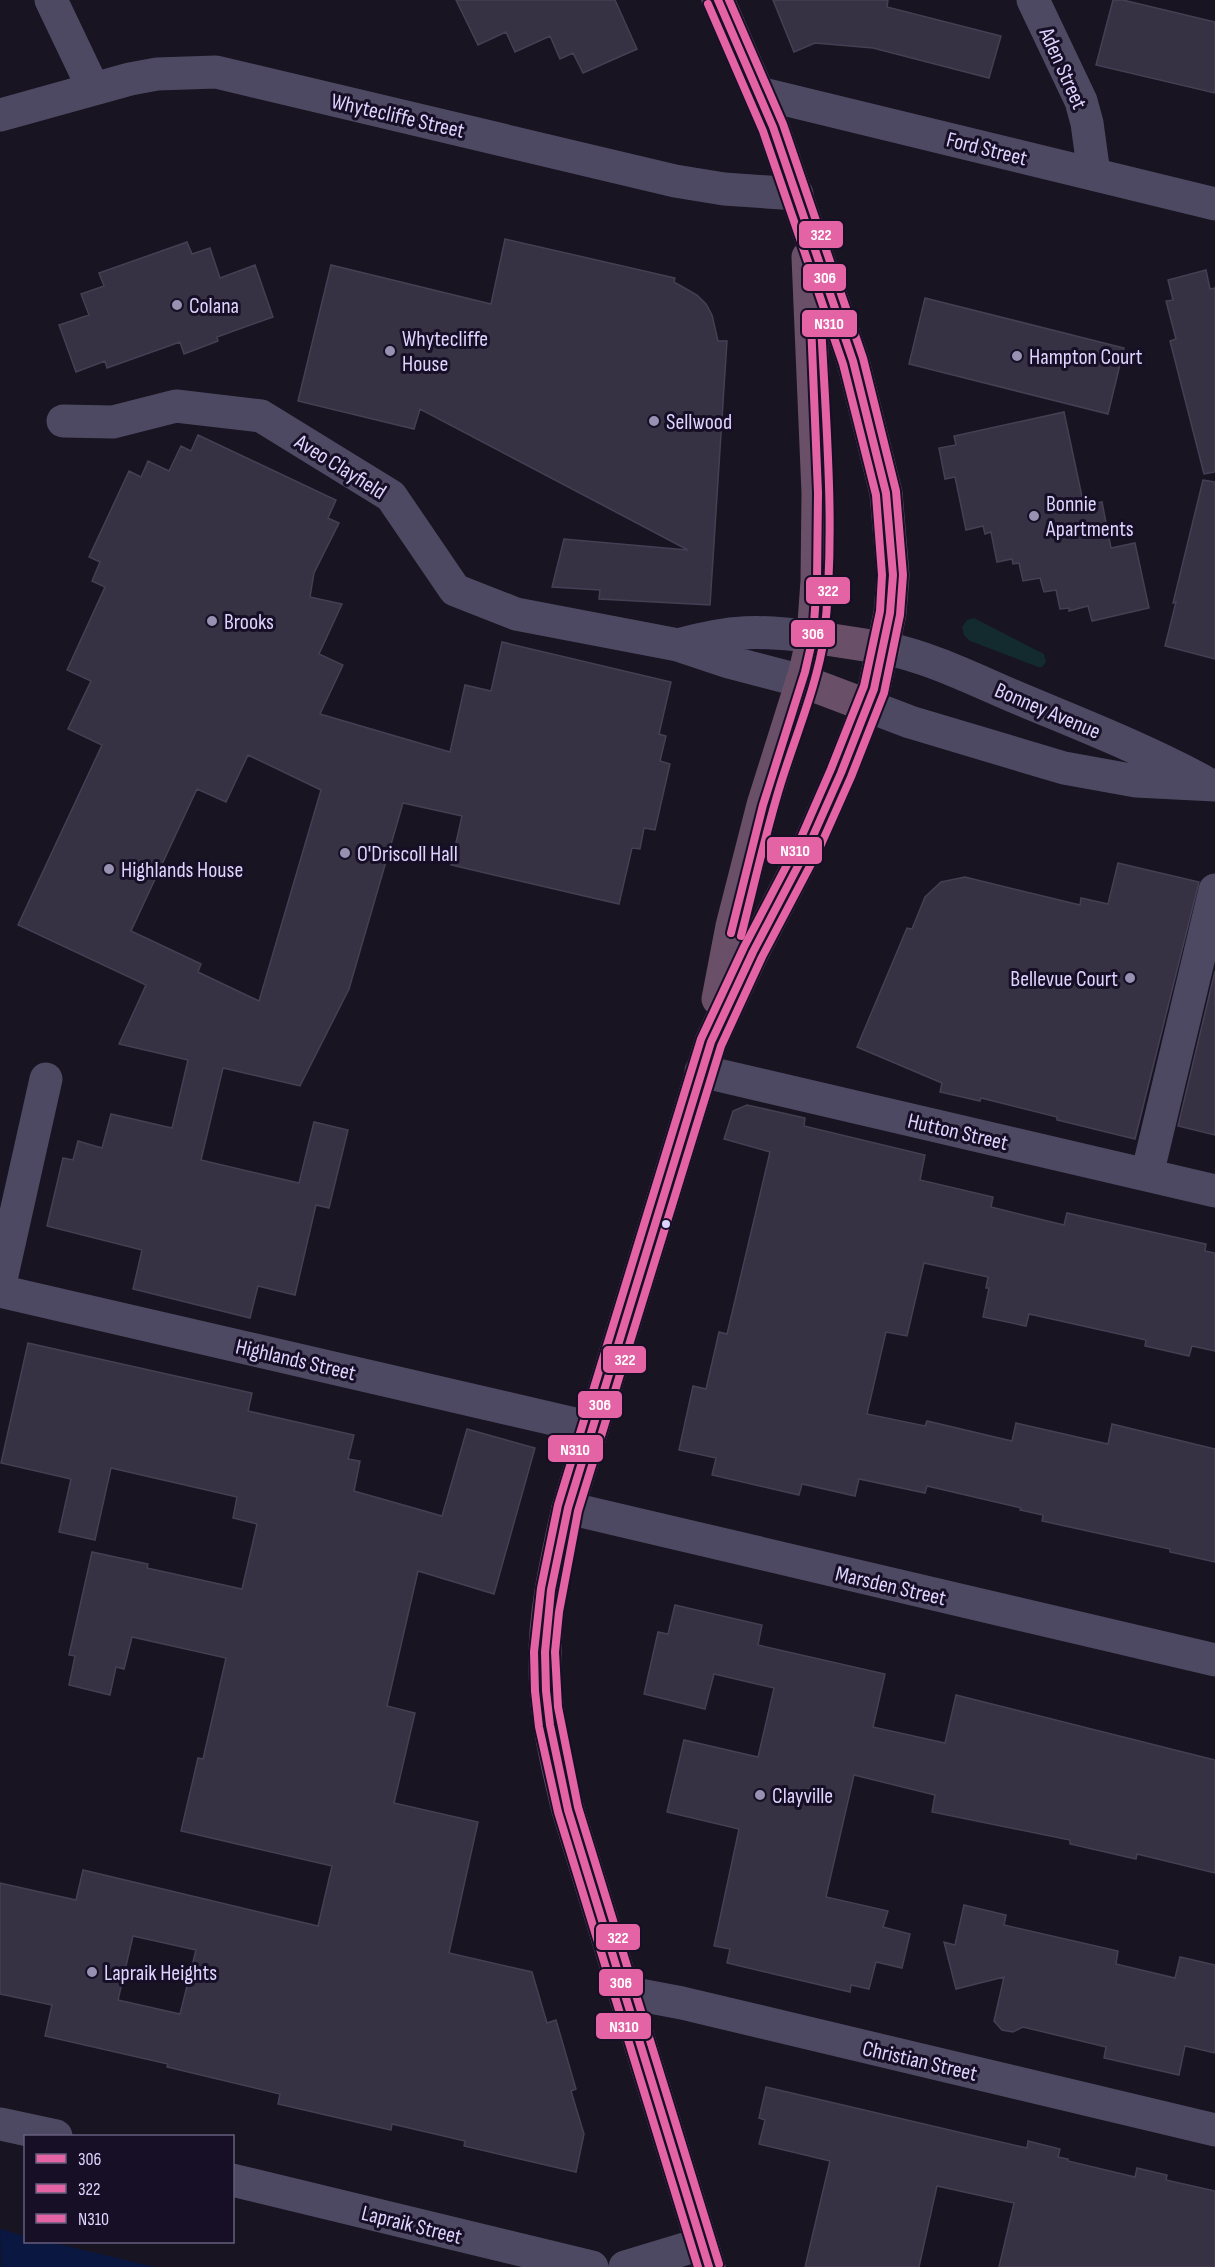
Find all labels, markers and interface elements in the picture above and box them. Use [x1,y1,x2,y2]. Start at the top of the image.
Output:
street label: Aden Street [1032,23,1093,114]
street label: Whytecliffe Street [328,88,467,145]
street label: Ford Street [943,126,1030,173]
line badge: 322 [798,220,844,249]
text: 322 [810,226,832,245]
line badge: 306 [802,263,847,292]
text: 306 [814,269,836,288]
place label: Colana [189,293,239,320]
marker: Colana [170,298,184,312]
line badge: N310 [801,309,858,338]
text: N310 [814,315,844,334]
place label: Whytecliffe House [402,326,488,378]
marker: Whytecliffe House [383,344,397,358]
place label: Hampton Court [1029,344,1143,371]
marker: Hampton Court [1010,349,1024,363]
place label: Sellwood [666,409,732,436]
marker: Sellwood [647,414,661,428]
street label: Aveo Clayfield [289,428,391,506]
place label: Bonnie Apartments [1045,491,1134,543]
marker: Bonnie Apartments [1027,509,1041,523]
line badge: 322 [805,576,851,605]
text: 322 [817,582,839,601]
place label: Brooks [224,609,274,636]
marker: Brooks [205,614,219,628]
line badge: 306 [790,619,836,648]
text: 306 [802,625,824,644]
street label: Bonney Avenue [990,677,1104,746]
line badge: N310 [766,836,823,865]
place label: O'Driscoll Hall [357,841,458,868]
text: N310 [780,842,810,861]
marker: O'Driscoll Hall [338,846,352,860]
place label: Highlands House [121,857,243,884]
marker: Highlands House [102,862,116,876]
place label: Bellevue Court [1010,966,1118,993]
marker: Bellevue Court [1123,971,1137,985]
street label: Hutton Street [905,1108,1011,1157]
unlabelled marker [660,1218,672,1230]
street label: Highlands Street [233,1334,359,1387]
line badge: 322 [602,1345,647,1374]
text: 322 [614,1351,636,1370]
line badge: 306 [577,1390,623,1419]
text: 306 [589,1396,611,1415]
line badge: N310 [547,1434,604,1463]
text: N310 [560,1441,590,1460]
street label: Marsden Street [833,1561,949,1612]
place label: Clayville [772,1783,833,1810]
marker: Clayville [753,1788,767,1802]
line badge: 322 [595,1923,641,1951]
text: 322 [607,1929,629,1948]
place label: Lapraik Heights [104,1960,217,1987]
marker: Lapraik Heights [85,1965,99,1979]
line badge: 306 [598,1968,644,1997]
text: 306 [610,1974,632,1993]
line badge: N310 [595,2012,652,2040]
text: N310 [609,2018,639,2037]
street label: Christian Street [860,2035,980,2088]
legend [24,2135,234,2243]
text: 306 [78,2149,102,2170]
text: 322 [78,2179,100,2200]
street label: Lapraik Street [359,2200,465,2251]
text: N310 [78,2209,109,2230]

